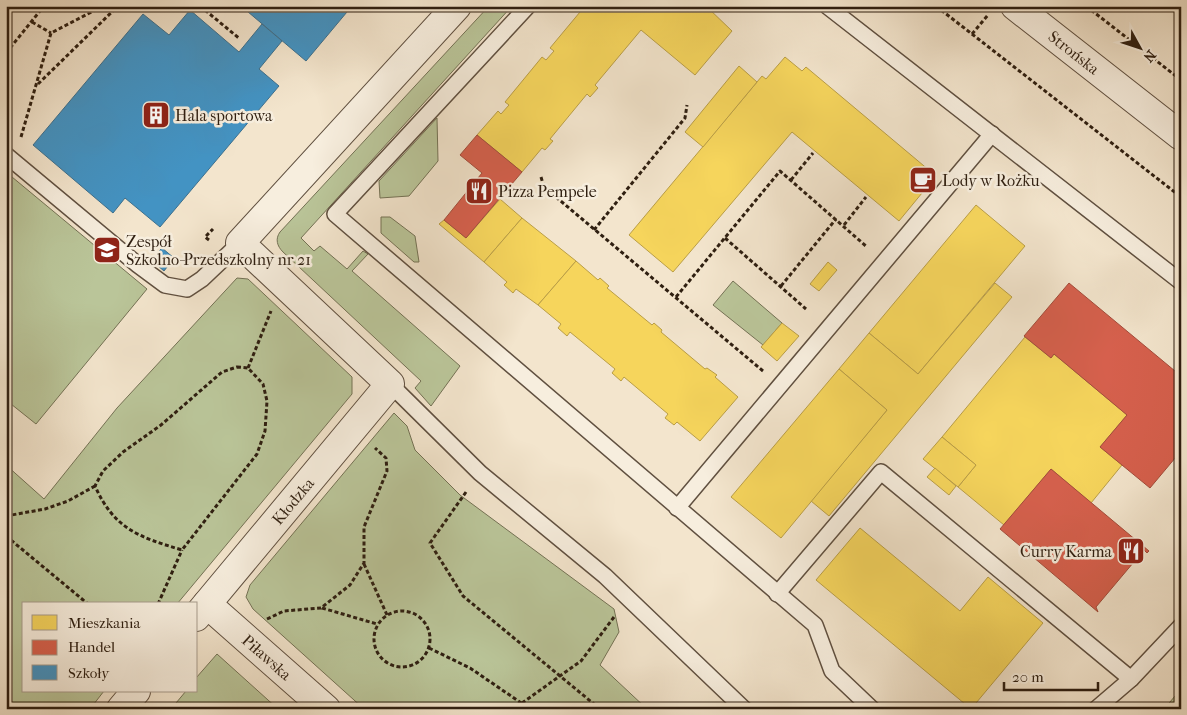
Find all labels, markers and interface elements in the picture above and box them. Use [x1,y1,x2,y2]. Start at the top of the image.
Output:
north arrow [1114,22,1164,72]
street label: Strońska [1044,27,1103,79]
text: N [1139,47,1160,66]
building icon: Hala sportowa [141,100,171,130]
place label: Hala sportowa [175,106,273,125]
cafe icon: Lody w Rożku [908,165,938,195]
place label: Lody w Rożku [942,171,1040,190]
restaurant icon: Pizza Pempele [464,176,494,206]
place label: Pizza Pempele [498,182,597,201]
place label: Zespół Szkolno-Przedszkolny nr 21 [126,232,311,269]
school or university icon: Zespół Szkolno-Przedszkolny nr 21 [92,235,122,265]
street label: Kłodzka [268,473,318,529]
restaurant icon: Curry Karma [1116,536,1146,566]
place label: Curry Karma [1020,542,1113,561]
legend [22,602,198,692]
text: Mieszkania [68,614,141,632]
street label: Piławska [238,631,296,684]
text: Handel [68,638,115,656]
scale bar [1004,660,1098,692]
text: Szkoły [68,664,110,682]
text: 20 m [1012,668,1044,686]

